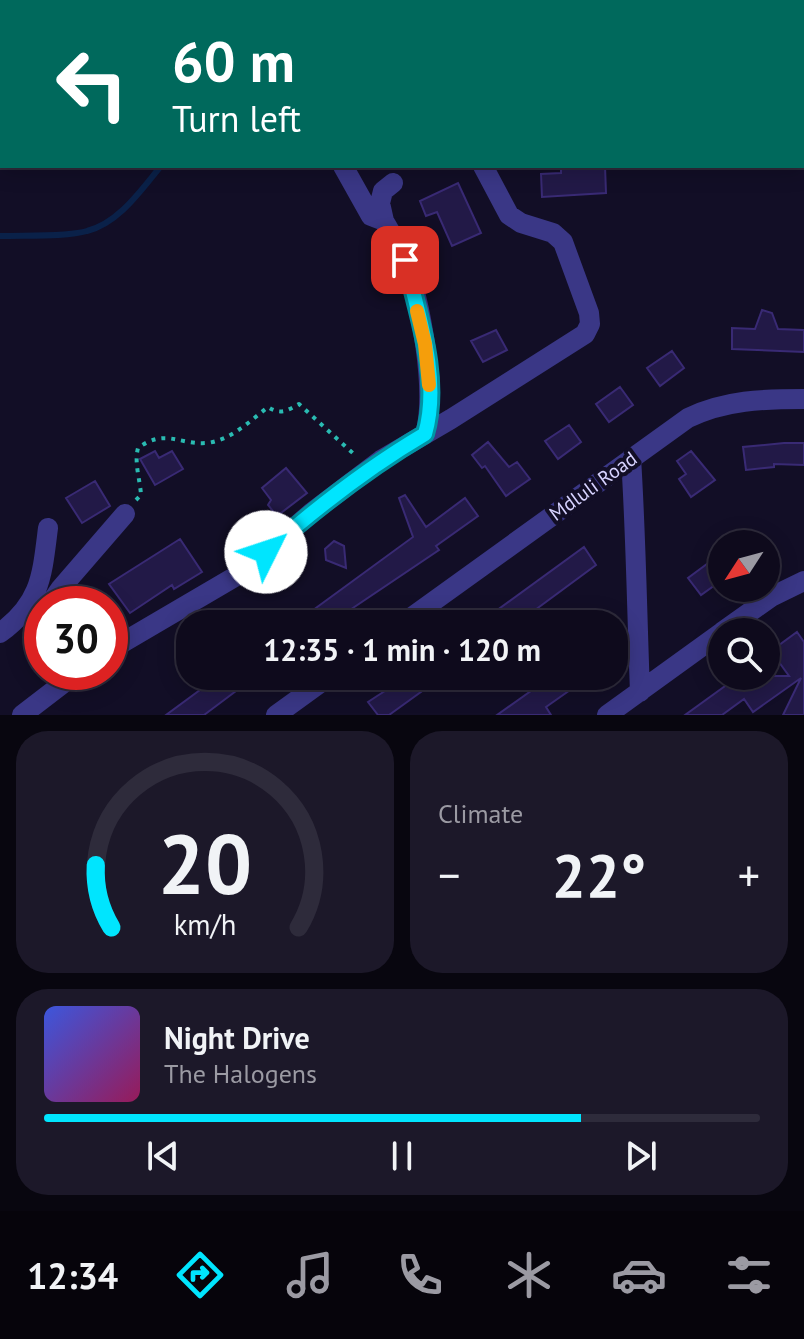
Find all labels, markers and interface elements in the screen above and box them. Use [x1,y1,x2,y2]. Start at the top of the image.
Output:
text: 60 m [172,25,295,97]
icon: left [40,32,144,136]
text: Turn left [172,95,301,142]
pin [371,226,439,294]
icon: arrive [383,238,427,282]
street label: Mdluli Road [544,445,642,527]
position arrow [224,510,308,594]
north arrow [708,530,780,602]
map controls [708,530,780,690]
speed limit sign: 30 [24,586,128,690]
button: search [708,618,780,690]
text: 12:35 · 1 min · 120 m [263,630,541,669]
text: Climate [438,797,523,830]
text: 20 [158,809,252,917]
text: 22° [552,836,646,914]
text: − [438,846,460,903]
text: + [738,846,760,903]
text: km/h [174,906,236,943]
text: Night Drive [164,1018,310,1057]
text: The Halogens [164,1057,317,1090]
icon: previous [141,1134,185,1178]
icon: pause [380,1134,424,1178]
icon: next [619,1134,663,1178]
icon: directions [172,1247,228,1303]
icon: music [282,1247,338,1303]
icon: phone [392,1247,448,1303]
icon: climate [501,1247,557,1303]
icon: car [611,1247,667,1303]
icon: filters [721,1247,777,1303]
text: 12:34 [27,1252,118,1299]

